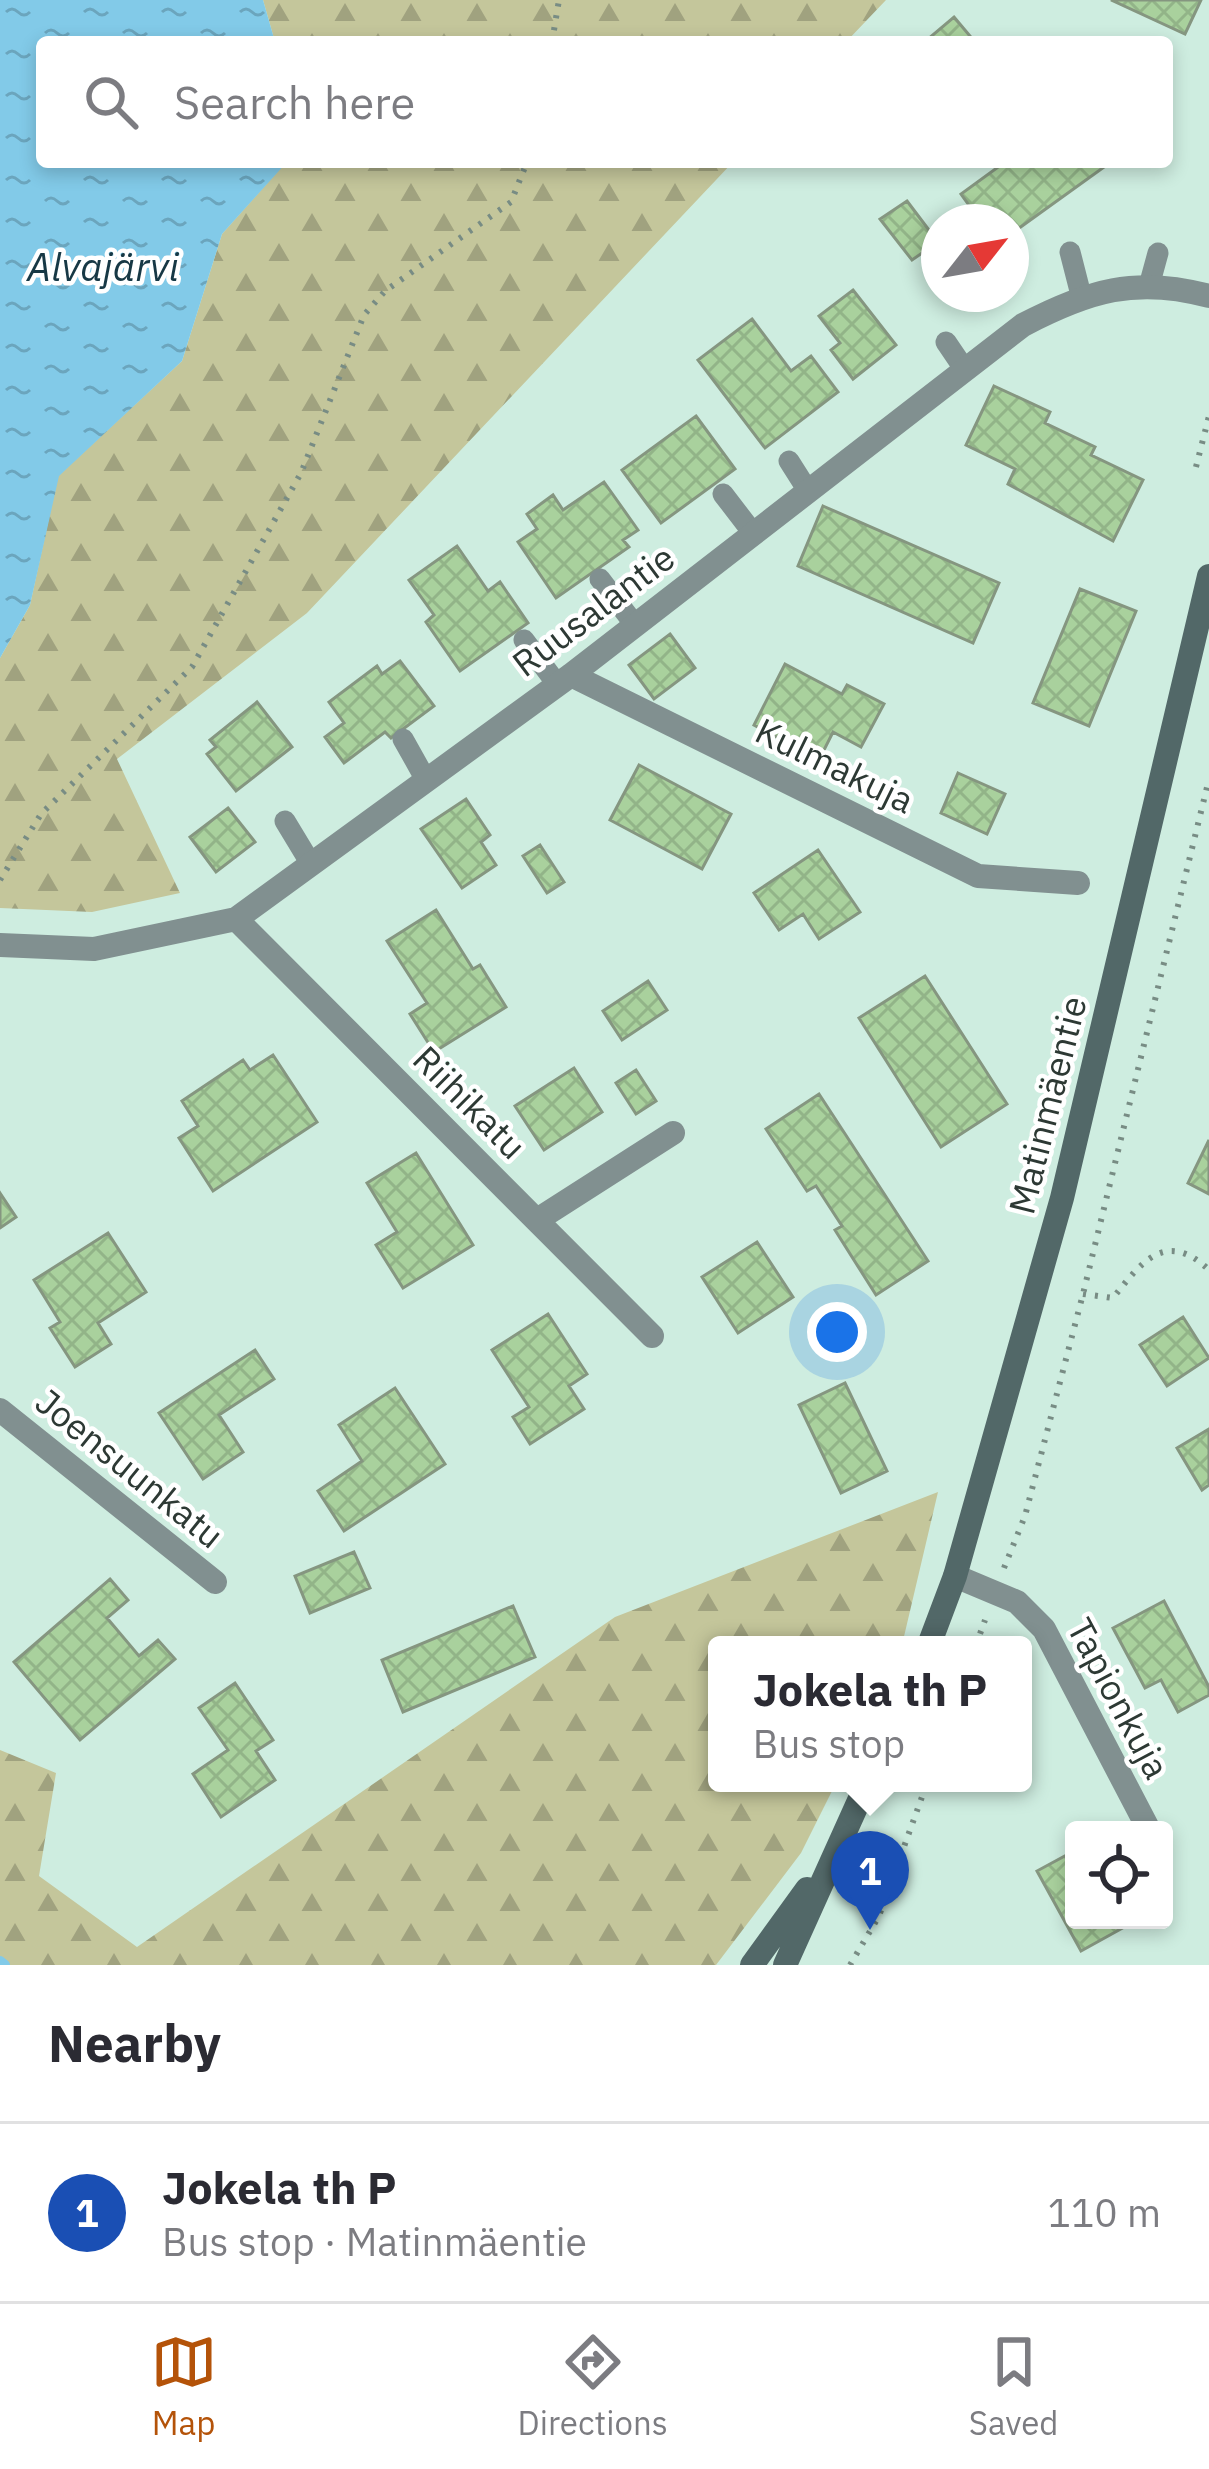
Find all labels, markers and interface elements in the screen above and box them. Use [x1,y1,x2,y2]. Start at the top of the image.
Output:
search box [36,36,1173,168]
icon: search [78,69,144,135]
text: Search here [174,73,415,131]
north arrow [921,204,1029,312]
water label: Alvajärvi [25,241,180,292]
street label: Ruusalantie [502,534,684,686]
street label: Kulmakuja [748,706,922,824]
street label: Matinmäentie [997,991,1097,1219]
street label: Riihikatu [403,1035,537,1169]
your location [807,1302,867,1362]
street label: Joensuunkatu [26,1378,234,1558]
street label: Tapionkuja [1057,1610,1181,1786]
popup [708,1636,1032,1792]
text: Jokela th P [753,1660,987,1718]
text: Bus stop [753,1718,905,1769]
map controls [1065,1821,1173,1929]
button: locate [1065,1821,1173,1929]
pin: 1 [831,1831,909,1930]
text: Nearby [48,2010,221,2076]
text: Jokela th P [162,2158,397,2216]
text: 1 [75,2187,99,2238]
text: 110 m [1048,2187,1161,2238]
text: Bus stop · Matinmäentie [162,2216,587,2267]
tab: Map [151,2329,217,2444]
tab: Directions [518,2329,668,2444]
tab: Saved [969,2329,1058,2444]

